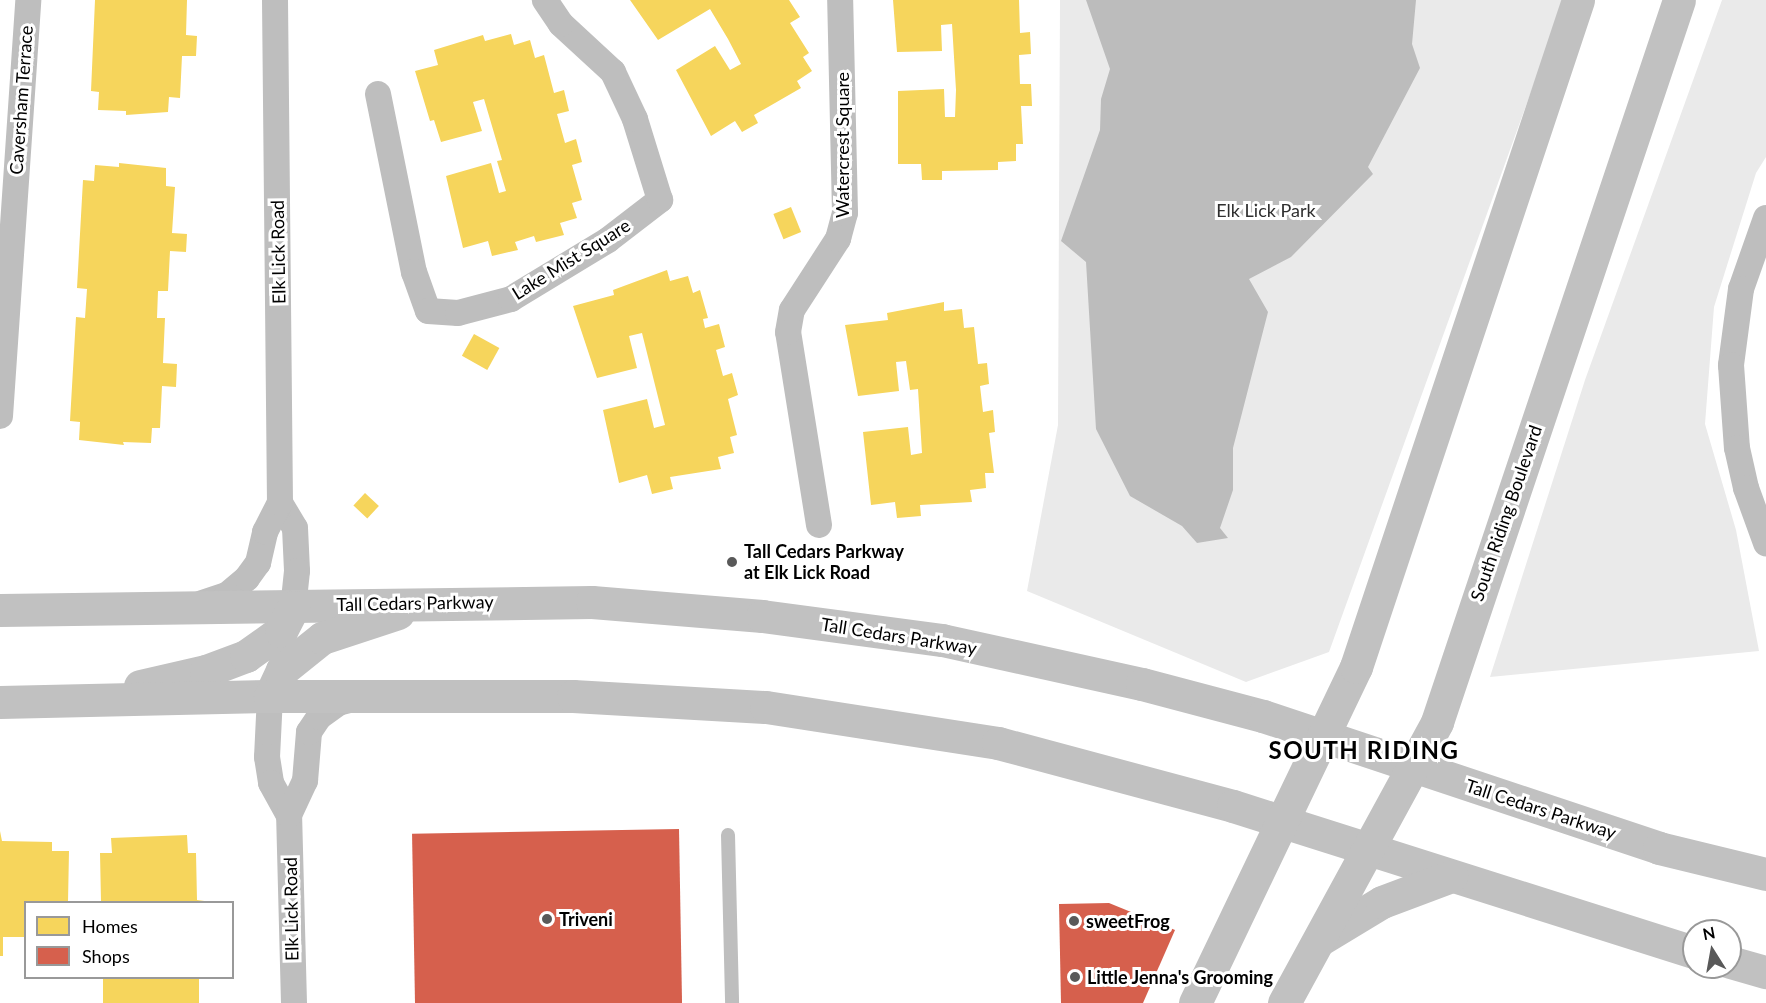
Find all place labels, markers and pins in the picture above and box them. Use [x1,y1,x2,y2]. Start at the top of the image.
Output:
place label: Tall Cedars Parkway at Elk Lick Road [744,541,904,584]
marker: Tall Cedars Parkway at Elk Lick Road [725,555,739,569]
place label: Triveni [559,908,613,930]
place label: sweetFrog [1086,910,1170,932]
marker: Triveni [540,912,554,926]
marker: sweetFrog [1067,914,1081,928]
place label: Little Jenna's Grooming [1087,966,1273,988]
marker: Little Jenna's Grooming [1068,970,1082,984]

